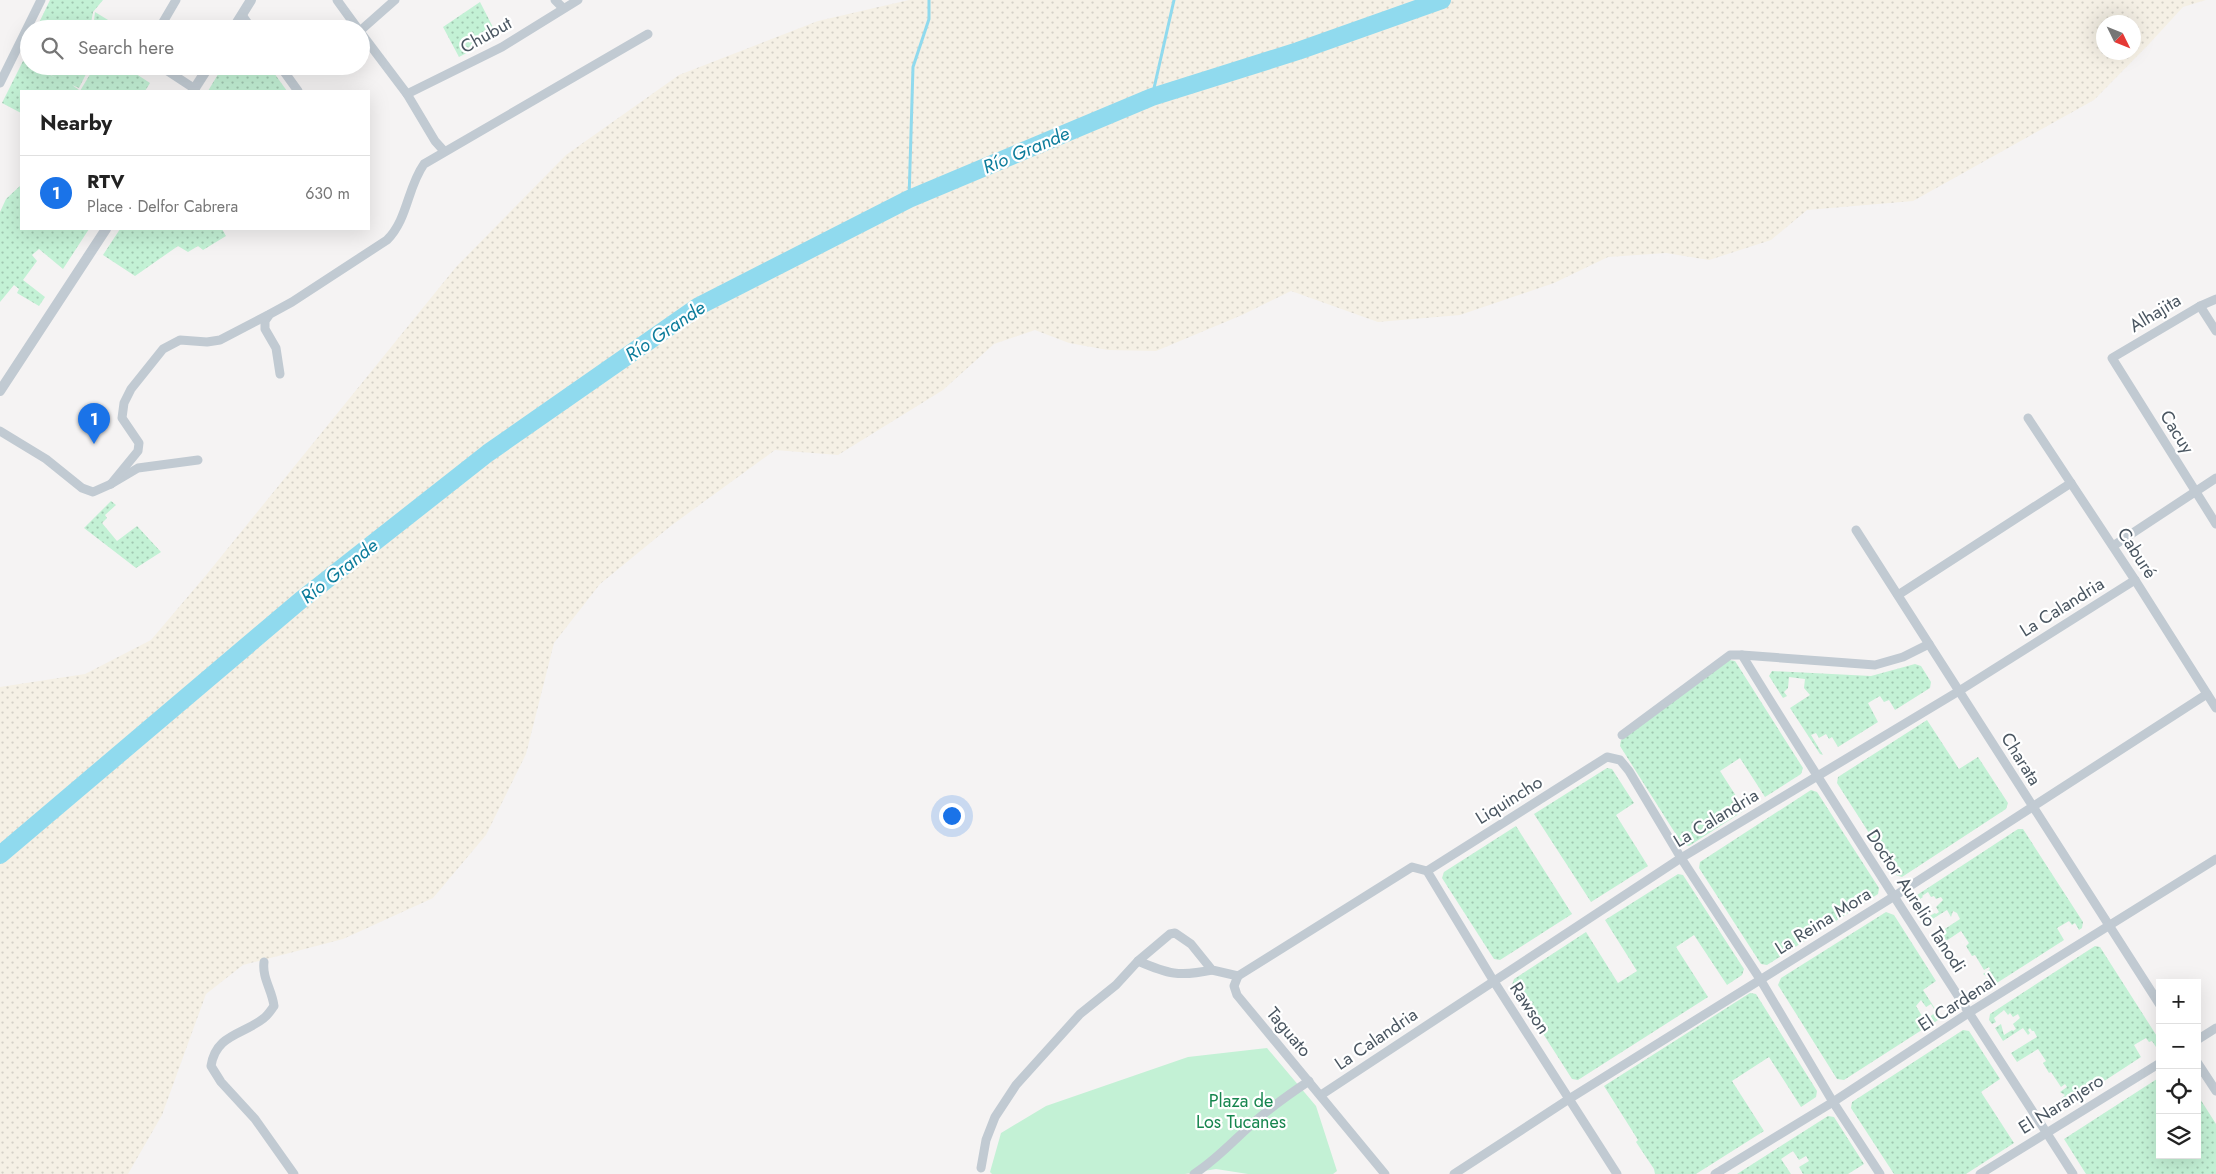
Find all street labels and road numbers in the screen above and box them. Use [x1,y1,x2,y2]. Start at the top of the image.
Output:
street label: Chubut [456,10,517,60]
street label: Alhajita [2124,287,2186,339]
street label: Cacuy [2154,405,2201,459]
street label: Caburé [2111,522,2163,584]
street label: La Calandria [2015,571,2109,643]
street label: Charata [1995,727,2047,791]
street label: Liquincho [1471,769,1548,831]
street label: La Calandria [1669,782,1763,854]
street label: Doctor Aurelio Tanodi [1860,824,1972,978]
street label: La Reina Mora [1770,881,1876,961]
street label: El Cardenal [1913,968,2001,1038]
street label: Rawson [1503,977,1557,1039]
street label: Taguato [1260,1002,1318,1063]
street label: La Calandria [1329,1002,1423,1076]
street label: El Naranjero [2013,1067,2109,1140]

